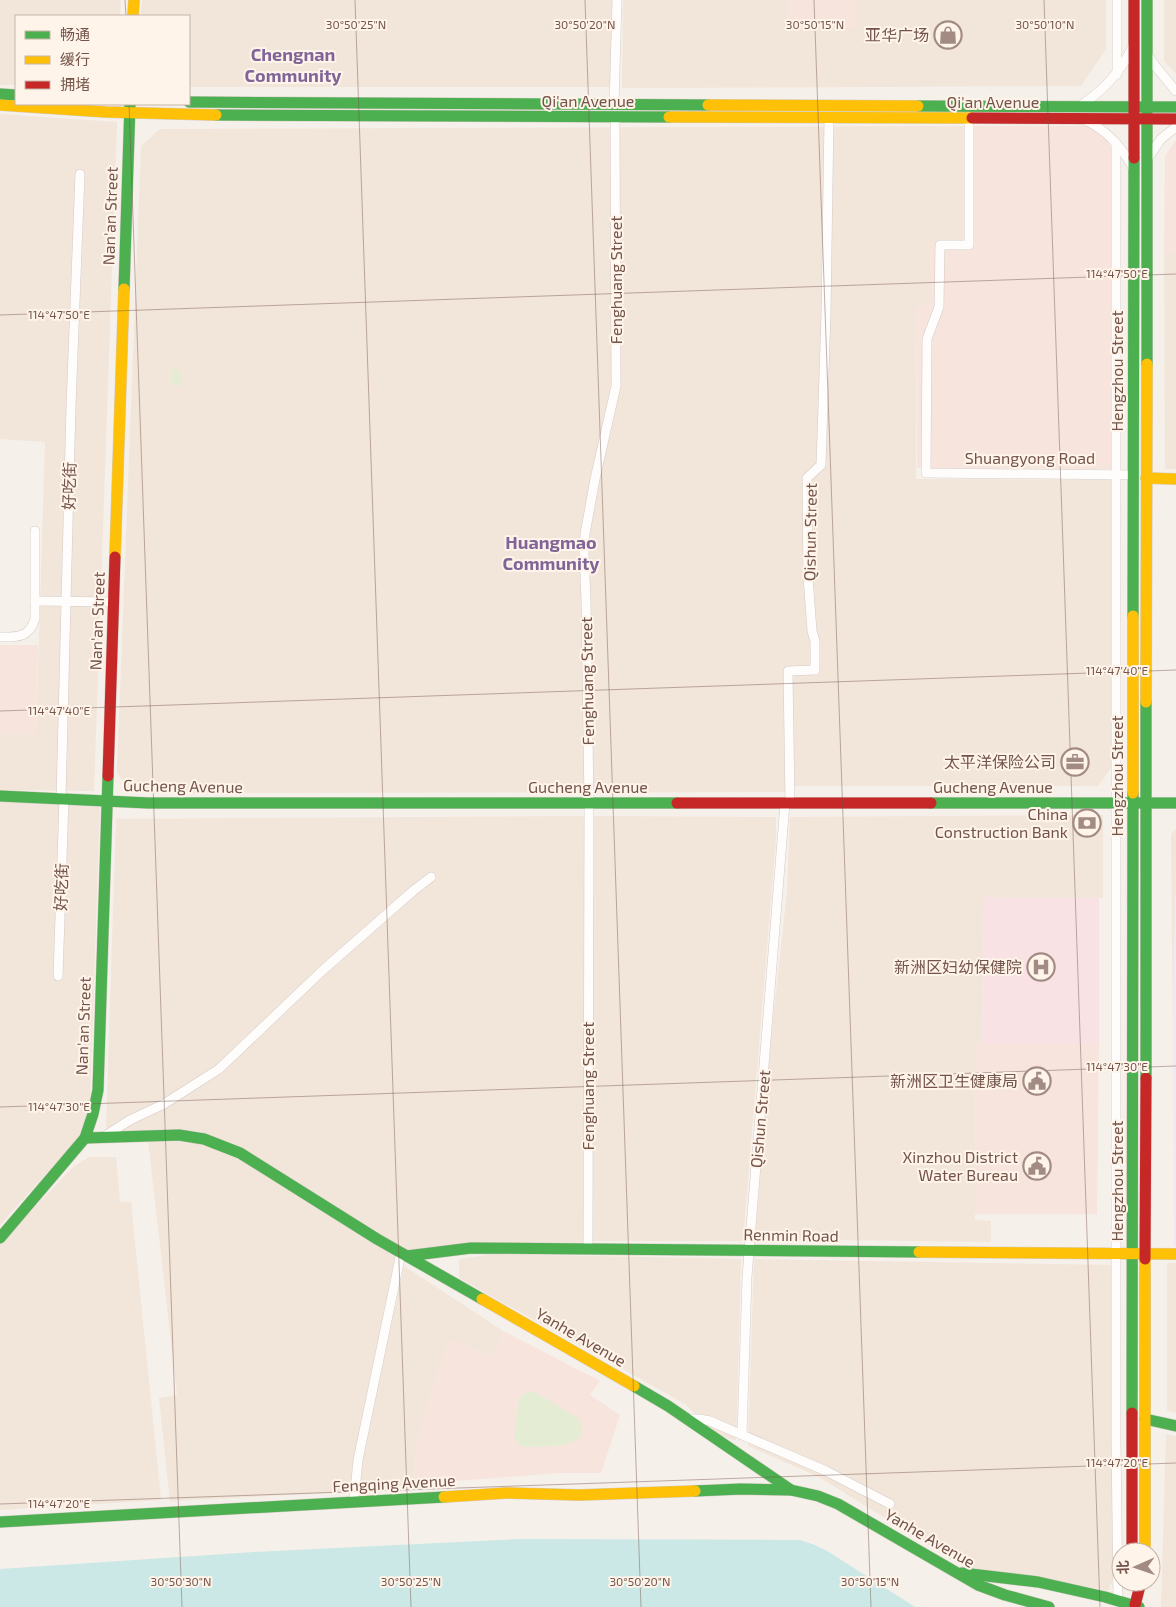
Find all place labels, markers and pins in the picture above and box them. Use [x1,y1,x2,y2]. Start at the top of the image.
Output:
shop icon: 亚华广场 [933,20,963,50]
place label: 亚华广场 [865,25,929,44]
office icon: 太平洋保险公司 [1060,747,1090,777]
place label: 太平洋保险公司 [944,752,1056,771]
place label: China Construction Bank [935,804,1068,841]
bank icon: China Construction Bank [1072,808,1102,838]
hospital icon: 新洲区妇幼保健院 [1026,952,1056,982]
place label: 新洲区妇幼保健院 [894,957,1022,976]
public building icon: 新洲区卫生健康局 [1022,1066,1052,1096]
place label: 新洲区卫生健康局 [890,1071,1018,1090]
place label: Xinzhou District Water Bureau [903,1147,1018,1184]
public building icon: Xinzhou District Water Bureau [1022,1151,1052,1181]

